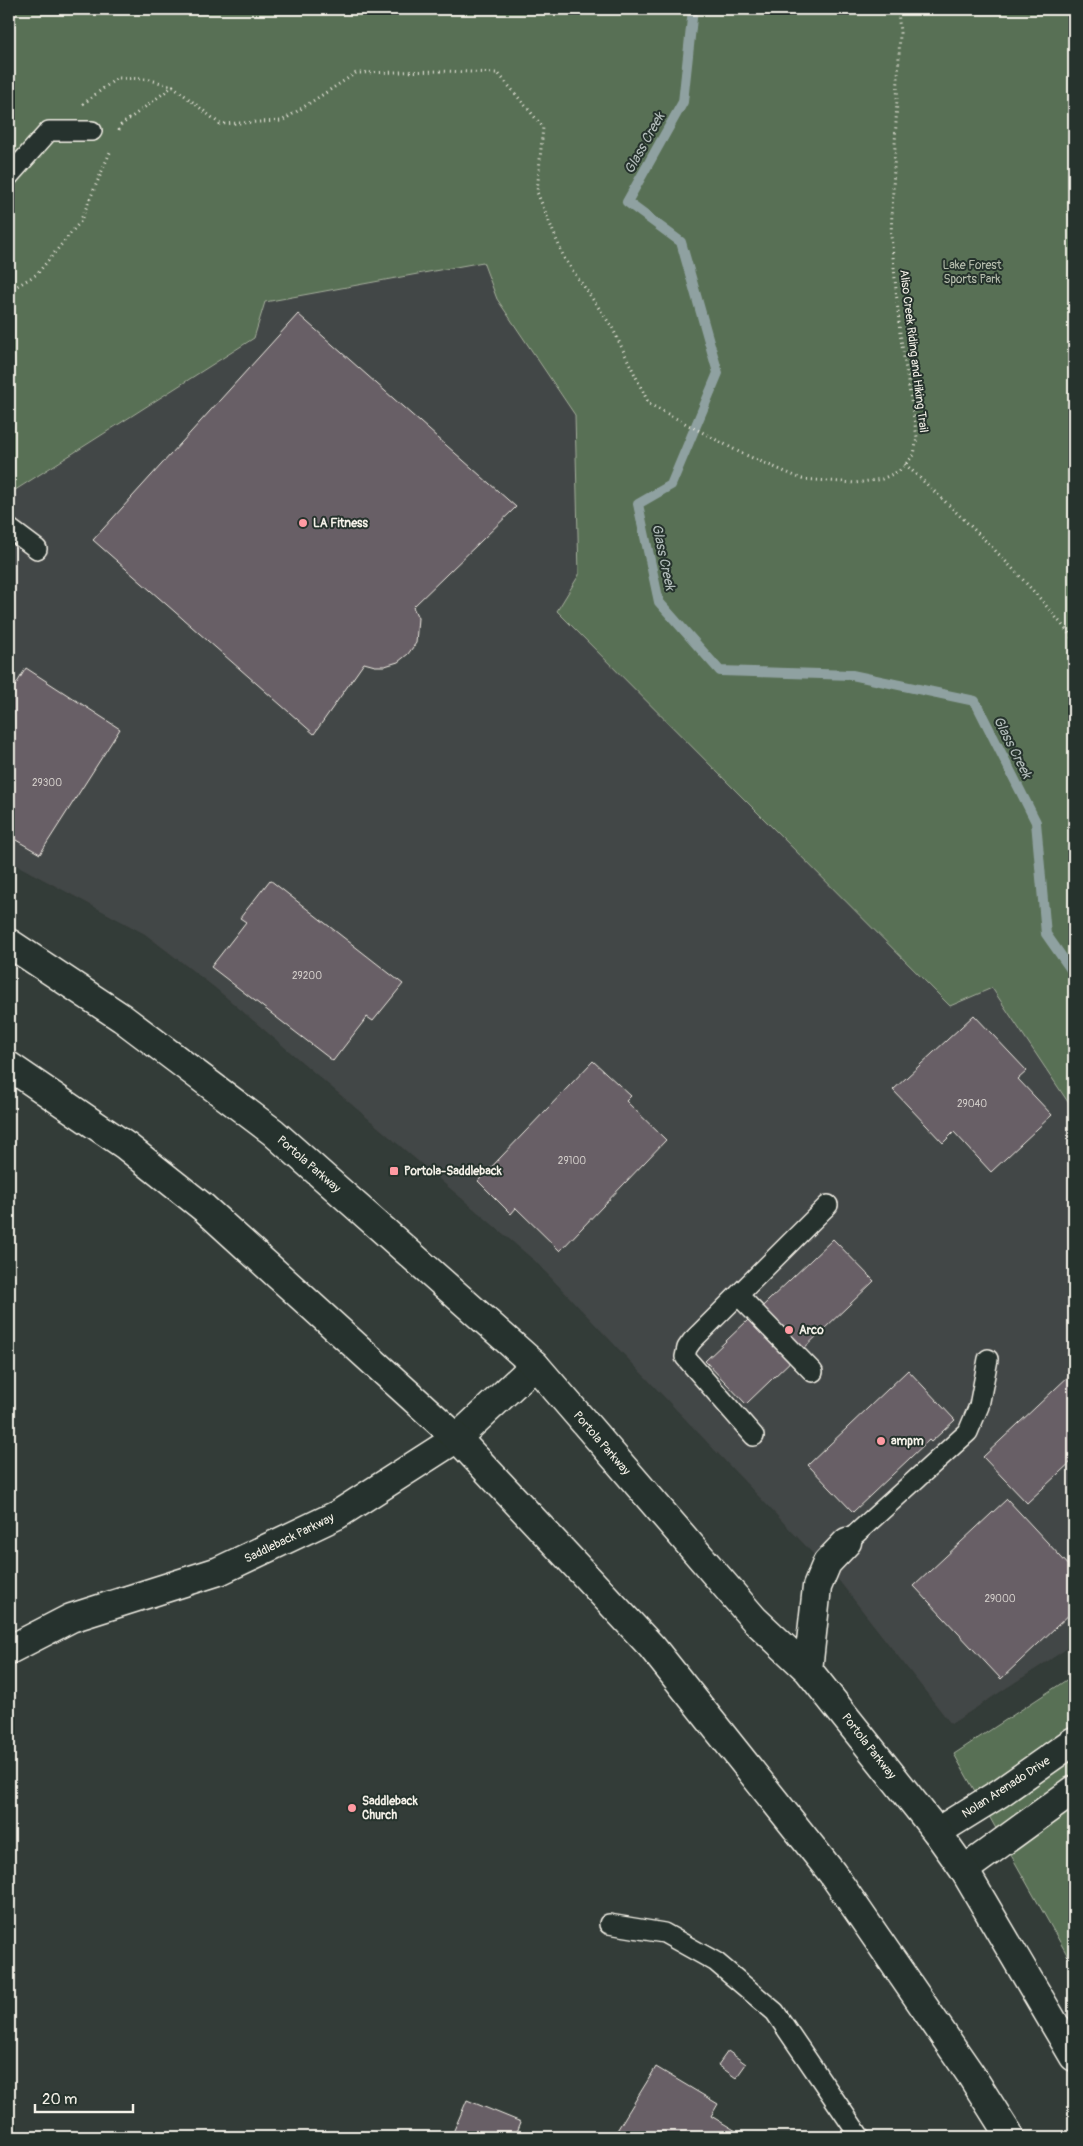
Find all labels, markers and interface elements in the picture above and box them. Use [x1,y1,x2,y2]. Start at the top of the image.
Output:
water label: Glass Creek [621,109,669,177]
park label: Lake Forest Sports Park [942,258,1002,287]
street label: Aliso Creek Riding and Hiking Trail [896,269,931,434]
place label: LA Fitness [313,516,368,531]
marker: LA Fitness [297,517,309,529]
water label: Glass Creek [648,522,679,593]
water label: Glass Creek [990,713,1036,782]
house number: 29300 [32,777,62,789]
house number: 29200 [292,970,322,982]
house number: 29040 [957,1098,987,1110]
street label: Portola Parkway [274,1133,344,1196]
house number: 29100 [558,1155,586,1167]
place label: Portola-Saddleback [404,1164,503,1179]
marker: Portola-Saddleback [388,1165,400,1177]
place label: Arco [799,1323,824,1338]
marker: Arco [783,1324,795,1336]
street label: Portola Parkway [570,1408,633,1478]
place label: ampm [891,1434,924,1449]
marker: ampm [875,1435,887,1447]
street label: Saddleback Parkway [242,1510,337,1567]
house number: 29000 [984,1593,1016,1605]
street label: Portola Parkway [838,1710,899,1782]
street label: Nolan Arenado Drive [959,1753,1053,1822]
place label: Saddleback Church [362,1794,419,1823]
marker: Saddleback Church [346,1802,358,1814]
scale bar [35,2081,132,2113]
text: 20 m [42,2090,77,2109]

